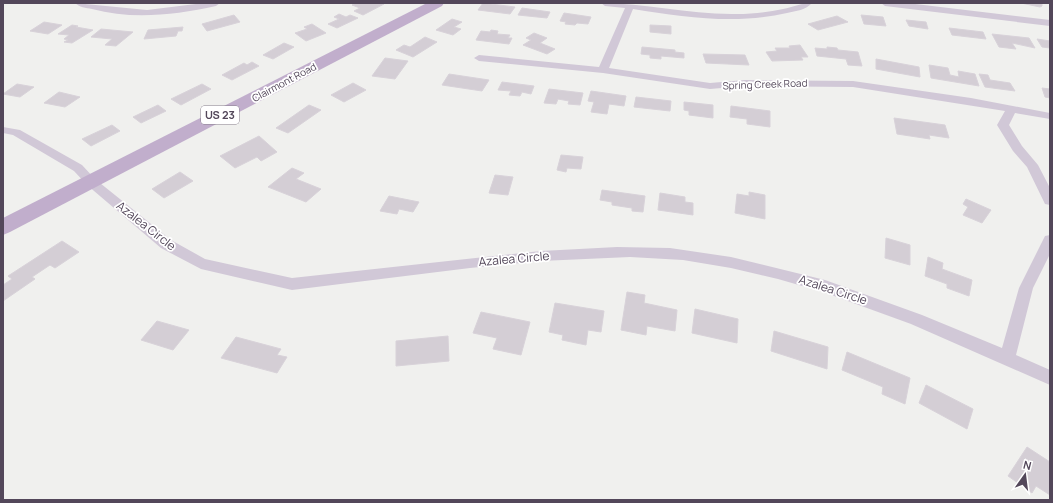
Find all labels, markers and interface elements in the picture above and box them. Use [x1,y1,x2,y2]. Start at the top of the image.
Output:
street label: Clairmont Road [249,59,319,105]
street label: Spring Creek Road [722,76,808,92]
road number: US 23 [201,106,239,124]
street label: Azalea Circle [113,197,179,254]
street label: Azalea Circle [478,247,550,270]
street label: Azalea Circle [797,270,869,309]
north arrow [1005,455,1045,495]
text: N [1022,457,1033,473]

